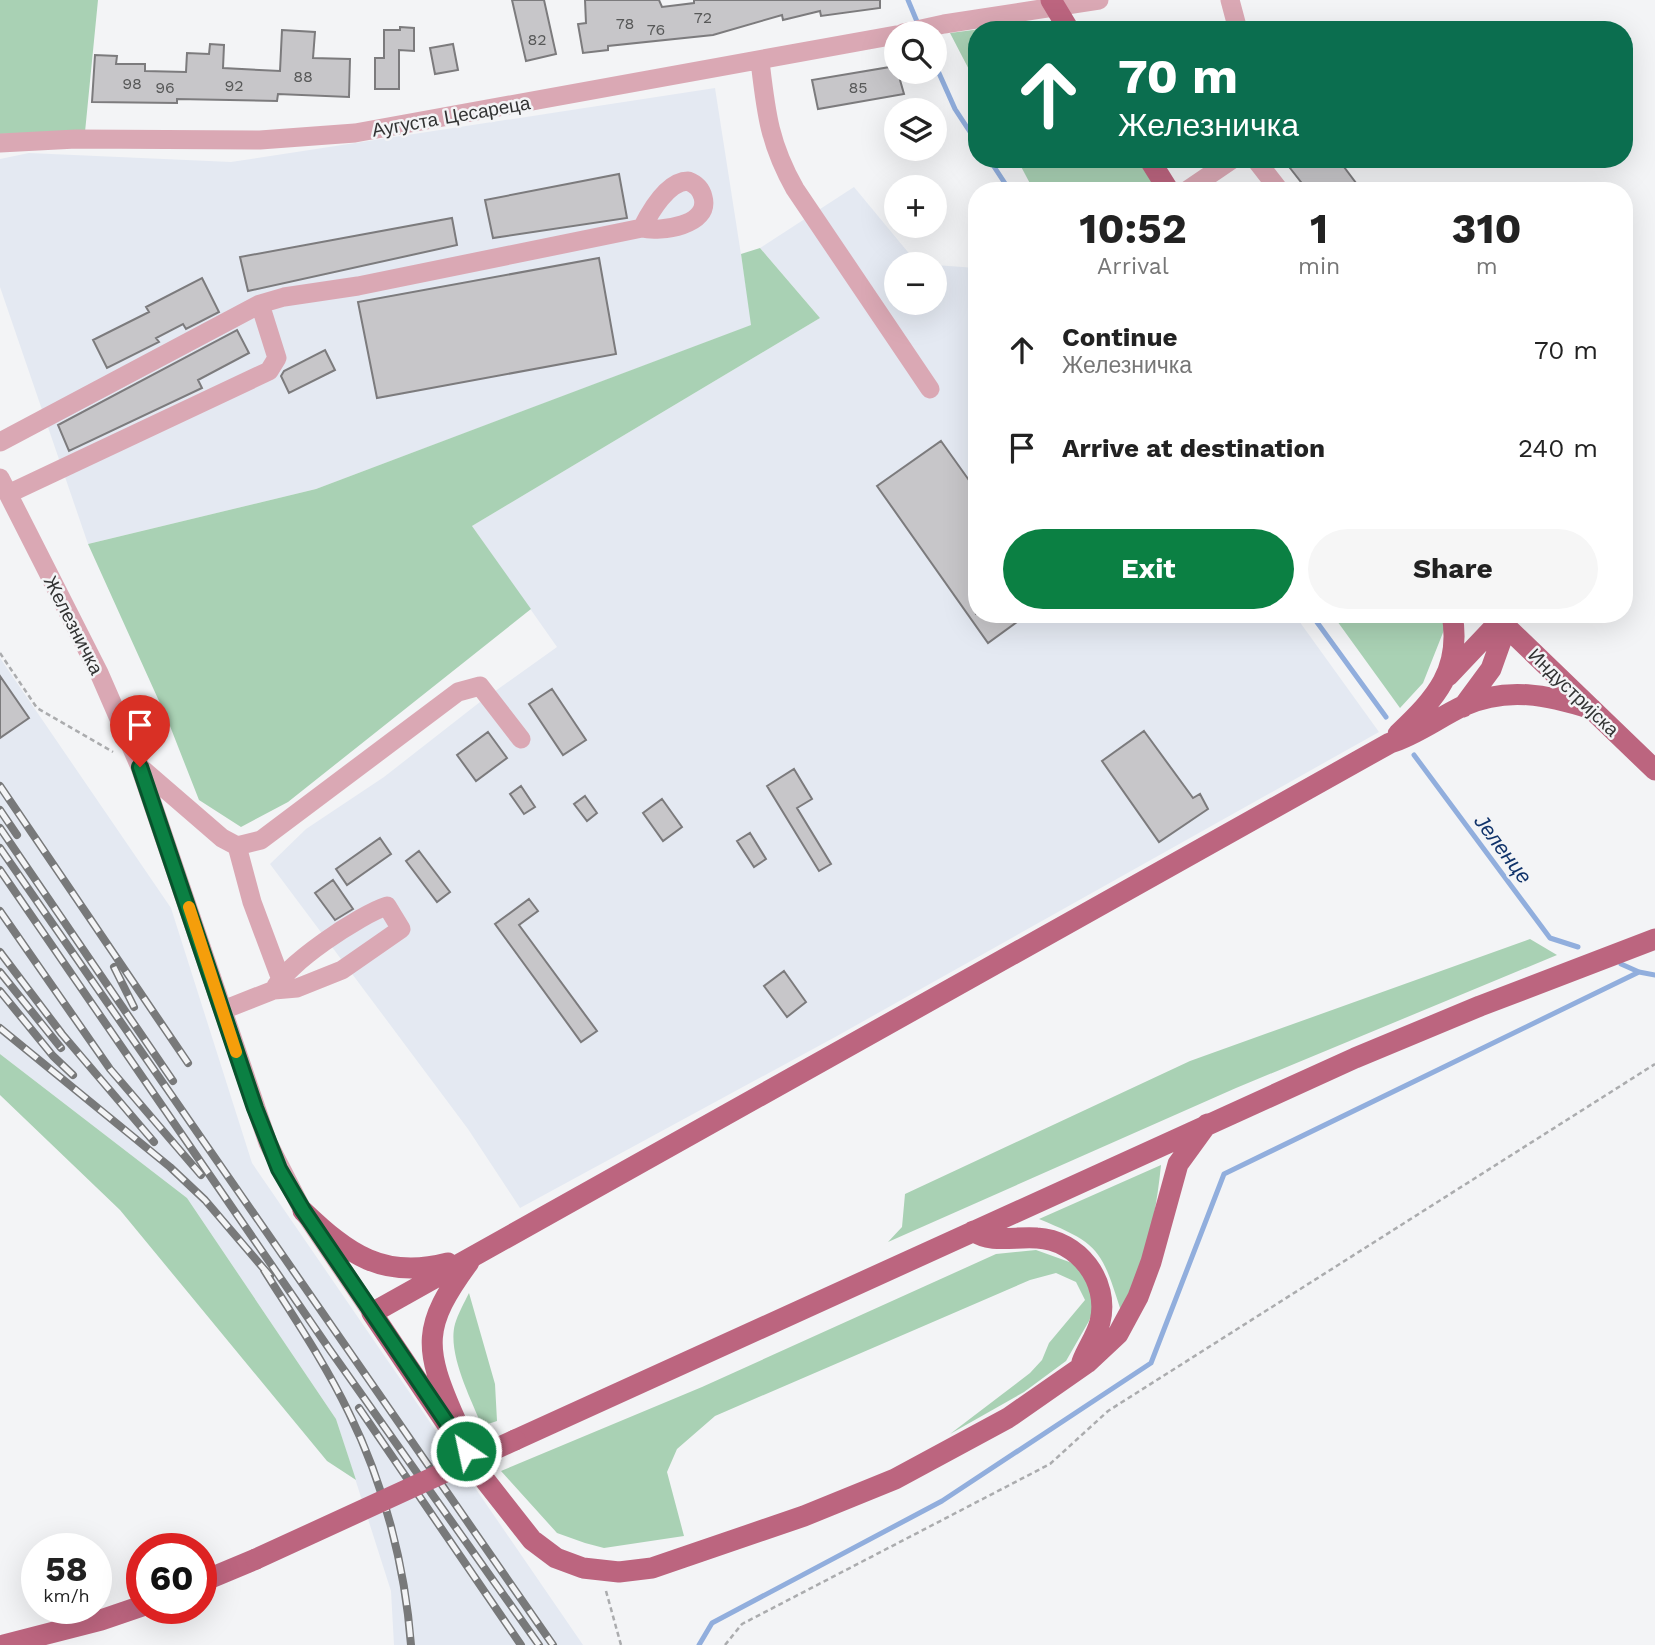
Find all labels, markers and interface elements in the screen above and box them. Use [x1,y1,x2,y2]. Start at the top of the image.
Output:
house number: 72 [694,8,712,27]
house number: 78 [616,14,634,33]
house number: 76 [647,20,665,39]
map controls [884,21,947,315]
button: search [884,21,947,84]
house number: 82 [527,30,547,49]
text: 70 m [1118,47,1238,105]
icon: ahead [1003,49,1094,140]
house number: 88 [293,67,313,86]
house number: 98 [122,74,142,93]
house number: 92 [224,76,244,95]
house number: 96 [155,78,175,97]
house number: 85 [848,78,868,97]
street label: Аугуста Цесареца [370,91,533,142]
button: layers [884,98,947,161]
text: Железничка [1118,106,1299,144]
button: + [884,175,947,238]
text: 10:52 [1079,204,1187,253]
text: 1 [1310,204,1328,253]
text: 310 [1452,204,1522,253]
button: − [884,252,947,315]
text: Arrival [1097,253,1169,280]
text: min [1298,253,1340,280]
text: m [1476,253,1498,280]
text: Continue [1062,322,1178,352]
icon: ahead [1003,331,1041,369]
text: 70 m [1534,335,1598,365]
text: Железничка [1062,352,1192,379]
icon: arrive [1003,429,1041,467]
text: Arrive at destination [1062,433,1325,463]
text: 240 m [1518,433,1598,463]
button: Exit [1003,529,1294,609]
button: Share [1308,529,1598,609]
street label: Железничка [39,572,108,679]
street label: Индустријска [1524,643,1624,742]
pin [110,695,170,767]
icon: arrive [121,706,159,744]
water label: Јеленце [1469,808,1538,888]
position arrow [429,1414,503,1488]
speed limit sign: 60 [126,1533,217,1624]
text: 58 [45,1548,88,1590]
text: km/h [43,1585,90,1606]

